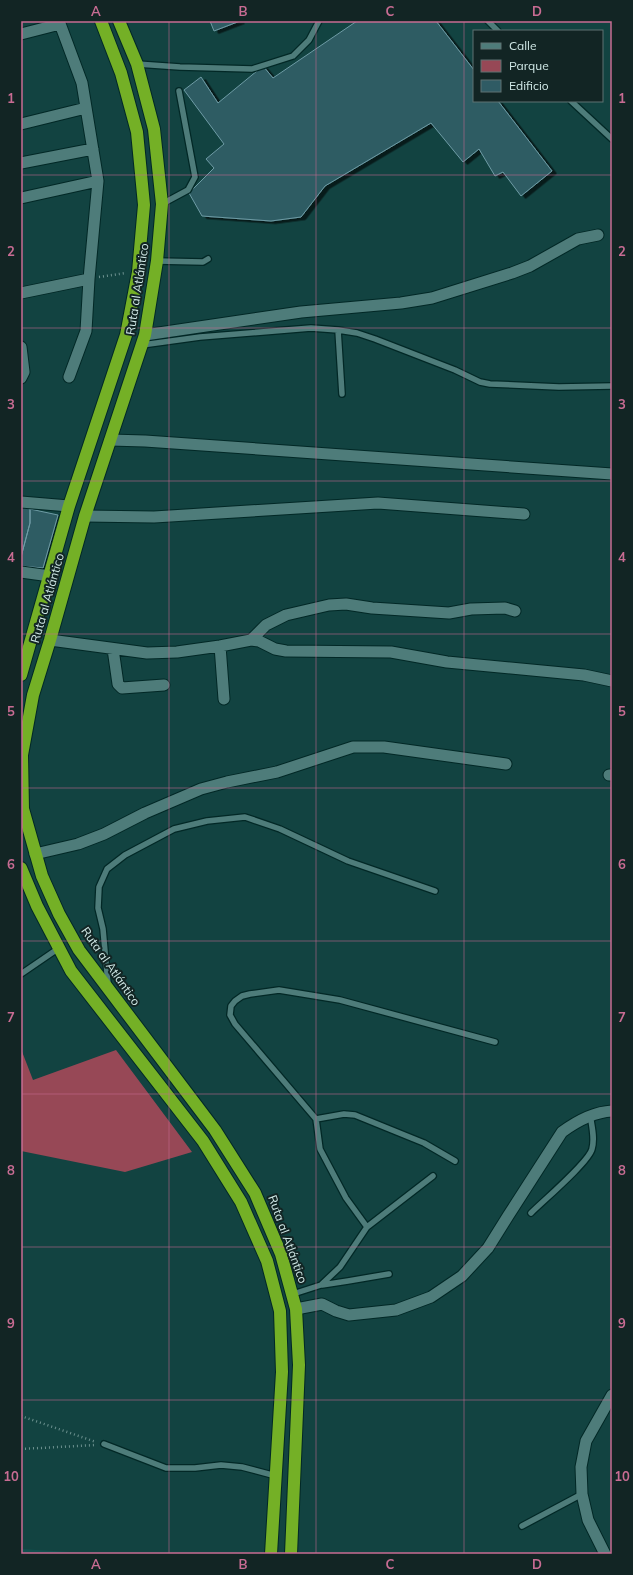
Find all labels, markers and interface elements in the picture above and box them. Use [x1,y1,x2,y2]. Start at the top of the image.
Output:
text: A [91,3,101,19]
text: B [239,3,248,19]
text: C [386,3,395,19]
text: D [532,3,542,19]
legend [473,30,603,102]
text: Calle [509,38,536,53]
text: Parque [509,58,549,73]
text: Edificio [509,78,549,93]
text: 1 [7,90,15,106]
text: 1 [618,90,626,106]
street label: Ruta al Atlántico [122,242,152,336]
text: 2 [7,243,15,259]
text: 2 [618,243,626,259]
text: 3 [7,396,15,412]
text: 3 [618,396,626,412]
text: 4 [7,549,15,565]
text: 4 [618,549,626,565]
street label: Ruta al Atlántico [27,551,67,645]
text: 5 [7,703,15,719]
text: 5 [618,703,626,719]
text: 6 [7,856,15,872]
text: 6 [618,856,626,872]
street label: Ruta al Atlántico [78,924,144,1008]
text: 7 [7,1009,15,1025]
text: 7 [618,1009,626,1025]
text: 8 [7,1162,15,1178]
text: 8 [618,1162,626,1178]
street label: Ruta al Atlántico [265,1193,311,1285]
text: 9 [7,1315,15,1331]
text: 9 [618,1315,626,1331]
text: 10 [3,1468,19,1484]
text: 10 [614,1468,630,1484]
text: A [91,1556,101,1572]
text: B [239,1556,248,1572]
text: C [386,1556,395,1572]
text: D [532,1556,542,1572]

